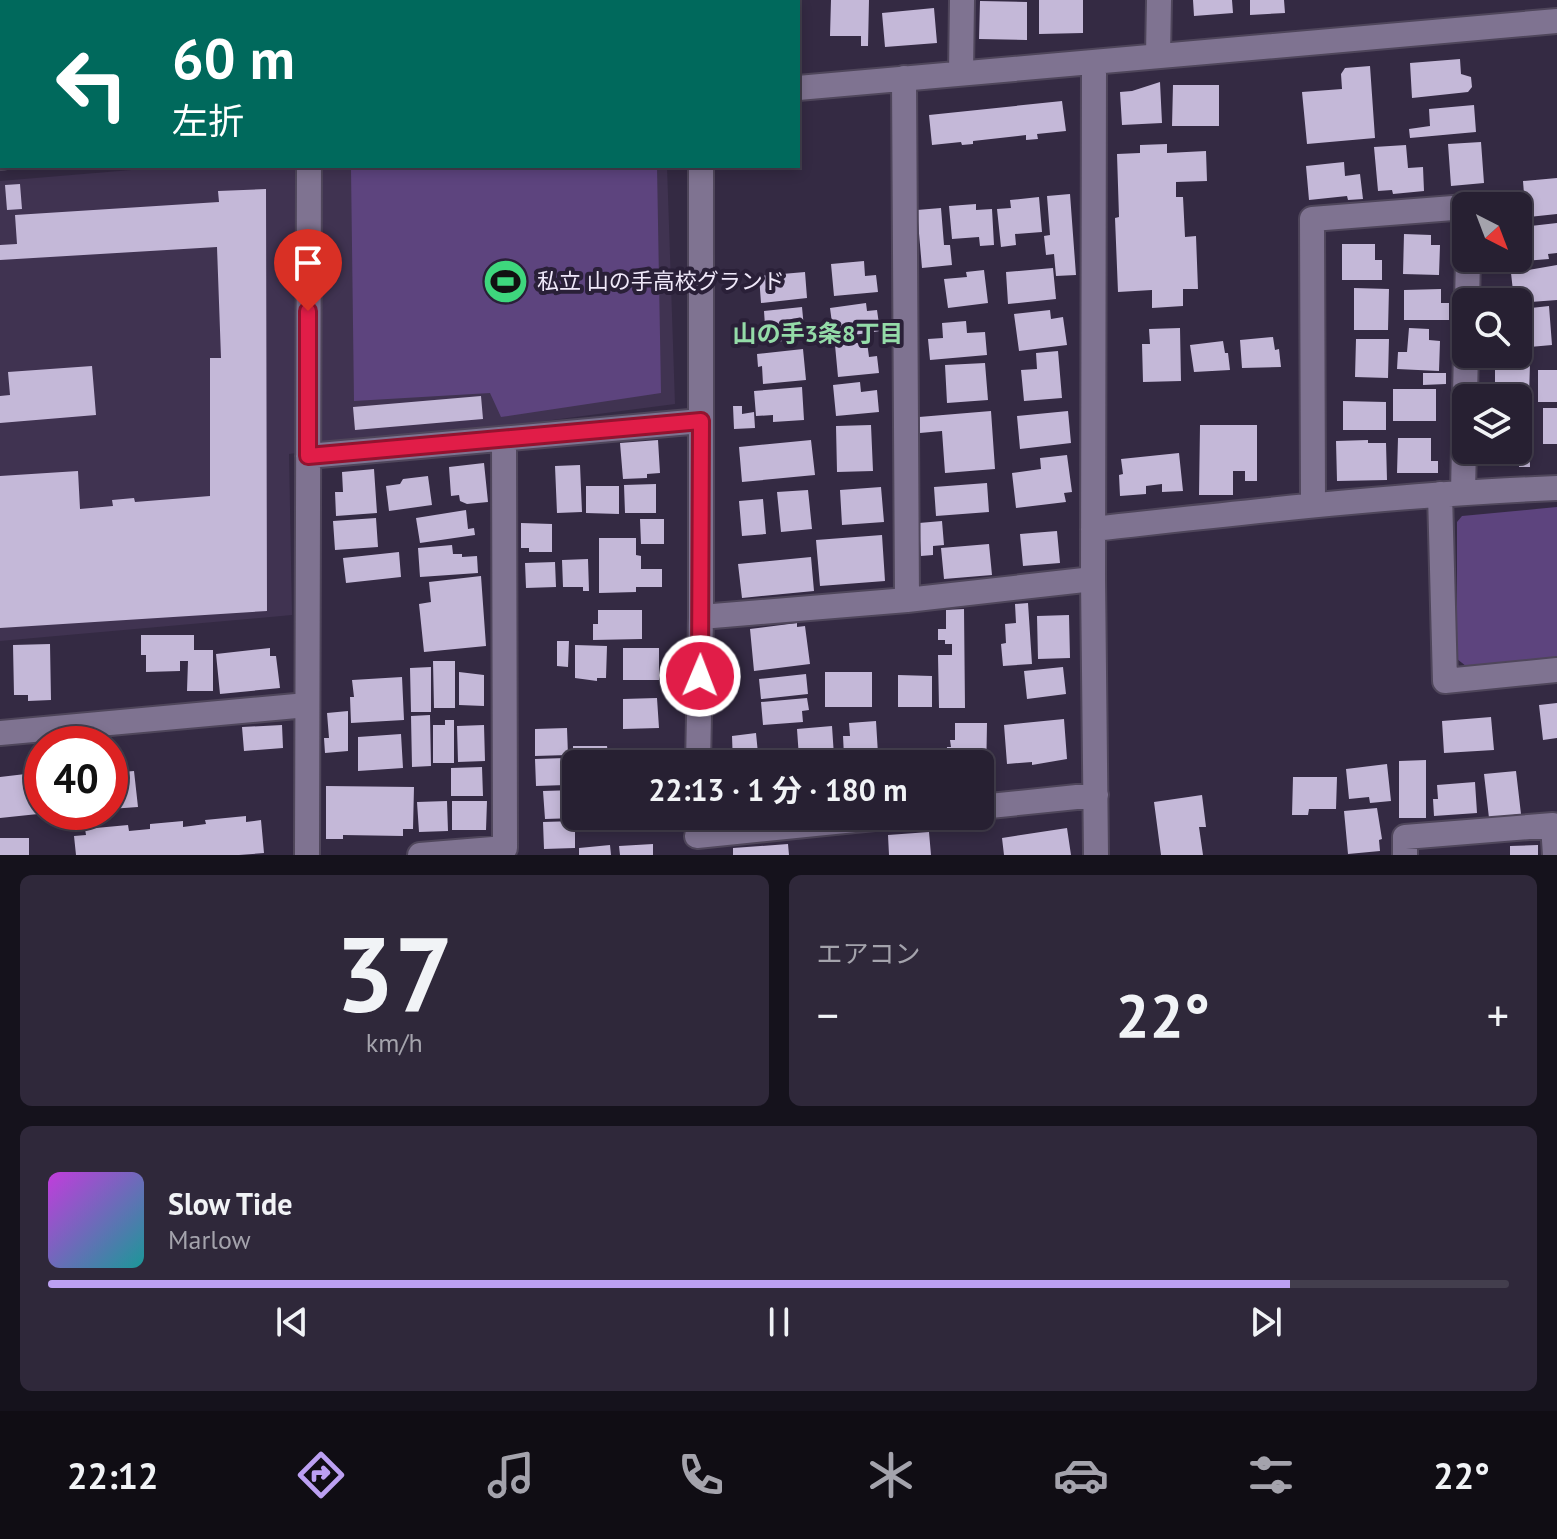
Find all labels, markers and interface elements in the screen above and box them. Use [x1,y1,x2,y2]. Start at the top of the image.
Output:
text: 60 m [172,22,295,94]
icon: left [40,32,144,136]
text: 左折 [172,97,244,144]
north arrow [1452,192,1532,272]
map controls [1452,192,1532,464]
pin [274,229,342,311]
icon: arrive [286,241,330,285]
sports icon: 私立 山の手高校グランド [482,257,530,305]
place label: 私立 山の手高校グランド [537,267,785,295]
button: search [1452,288,1532,368]
district label: 山の手3条8丁目 [732,318,904,349]
button: layers [1452,384,1532,464]
position arrow [658,634,742,718]
speed limit sign: 40 [24,726,128,830]
text: 22:13 · 1 分 · 180 m [648,770,908,809]
text: 37 [335,906,453,1041]
text: エアコン [817,937,921,970]
text: 22° [1116,976,1210,1054]
text: − [817,986,839,1043]
text: + [1487,986,1509,1043]
text: km/h [366,1026,423,1059]
text: Slow Tide [168,1184,293,1223]
text: Marlow [168,1223,251,1256]
icon: previous [270,1300,314,1344]
icon: pause [757,1300,801,1344]
icon: next [1244,1300,1288,1344]
icon: directions [293,1447,349,1503]
icon: music [483,1447,539,1503]
icon: phone [673,1447,729,1503]
icon: climate [863,1447,919,1503]
icon: car [1053,1447,1109,1503]
icon: filters [1243,1447,1299,1503]
text: 22:12 [67,1452,158,1499]
text: 22° [1433,1452,1490,1499]

